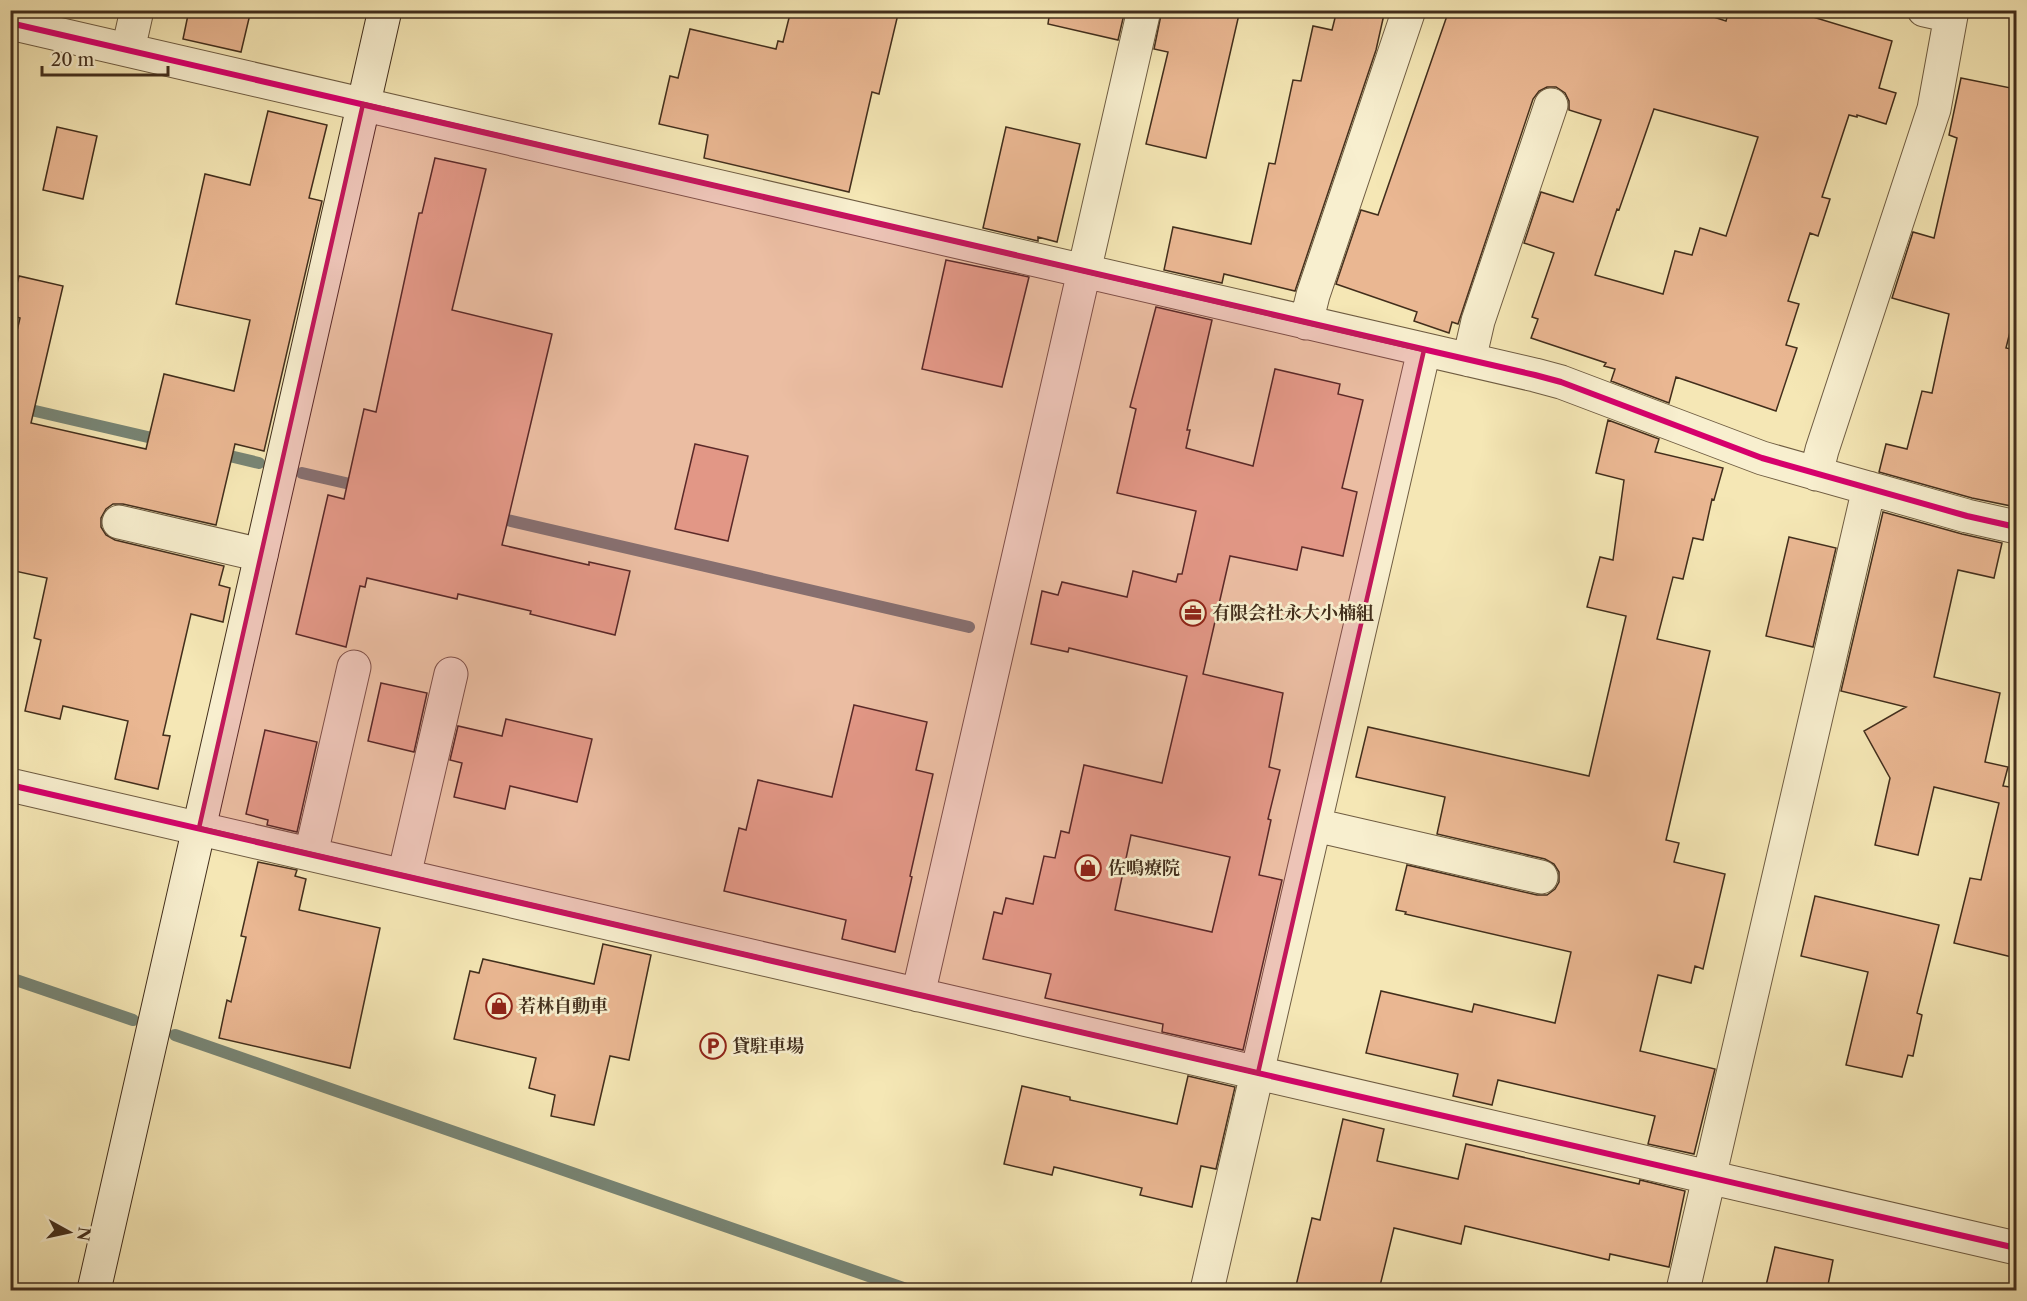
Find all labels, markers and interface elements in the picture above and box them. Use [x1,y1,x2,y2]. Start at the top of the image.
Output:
scale bar [42,39,168,77]
text: 20 m [51,49,95,71]
office icon: 有限会社永大小楠組 [1178,598,1208,628]
place label: 有限会社永大小楠組 [1212,602,1374,624]
shop icon: 佐鳴療院 [1073,853,1103,883]
place label: 佐鳴療院 [1108,857,1180,879]
shop icon: 若林自動車 [484,991,514,1021]
place label: 若林自動車 [518,995,608,1017]
parking icon: 貸駐車場 [698,1031,728,1061]
place label: 貸駐車場 [732,1035,804,1057]
north arrow [39,1202,99,1262]
text: N [73,1226,95,1242]

